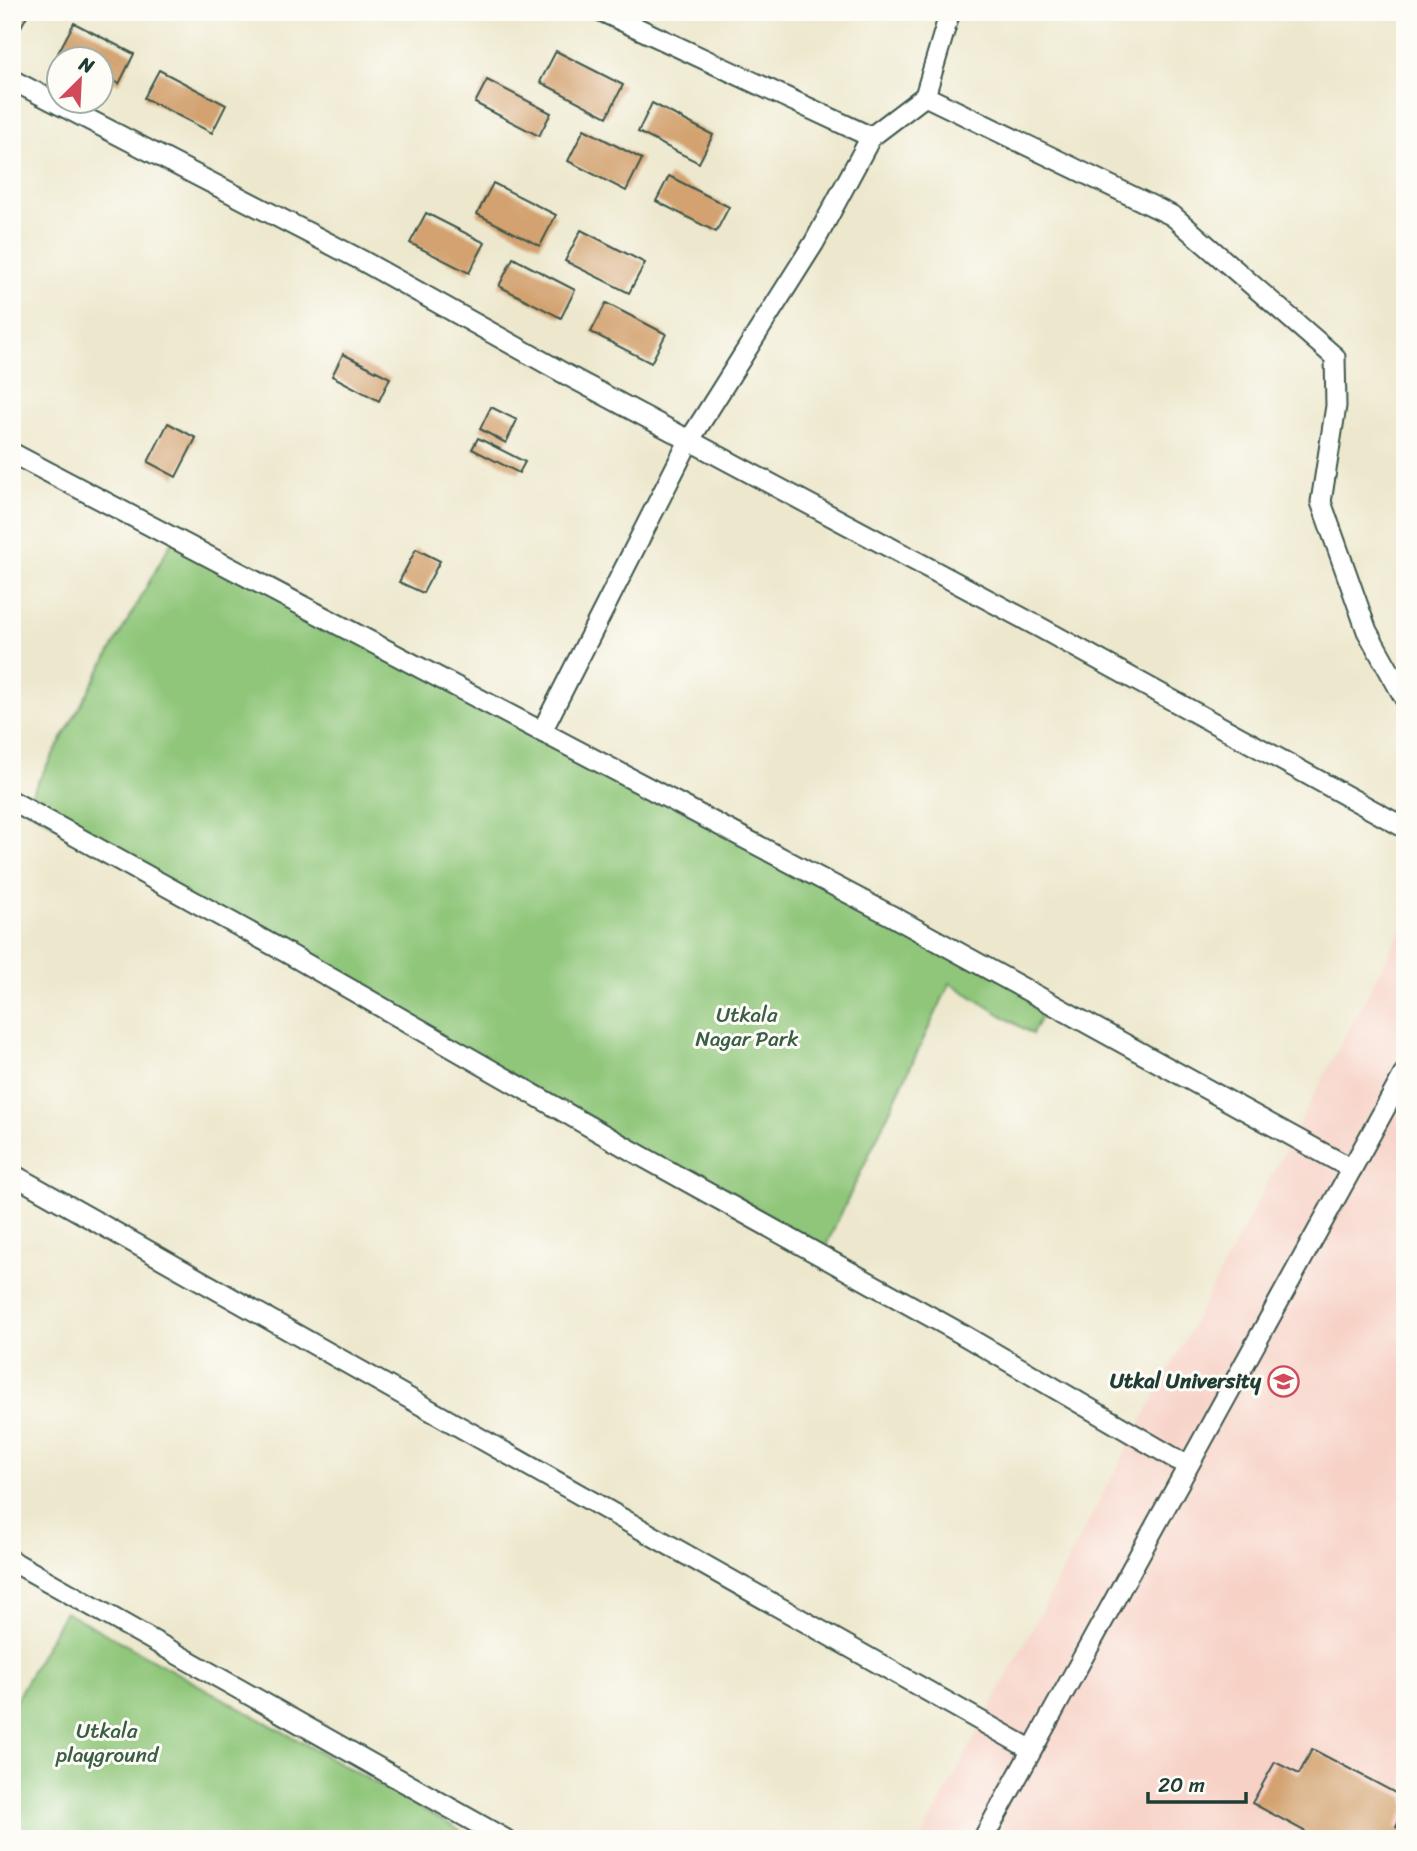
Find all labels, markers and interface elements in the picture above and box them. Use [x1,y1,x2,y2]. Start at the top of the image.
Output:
north arrow [46,46,116,116]
text: N [73,47,100,83]
park label: Utkala Nagar Park [696,996,799,1058]
place label: Utkal University [1110,1362,1262,1400]
school or university icon: Utkal University [1267,1364,1301,1398]
park label: Utkala playground [55,1712,160,1774]
scale bar [1148,1760,1246,1804]
text: 20 m [1158,1766,1205,1804]

